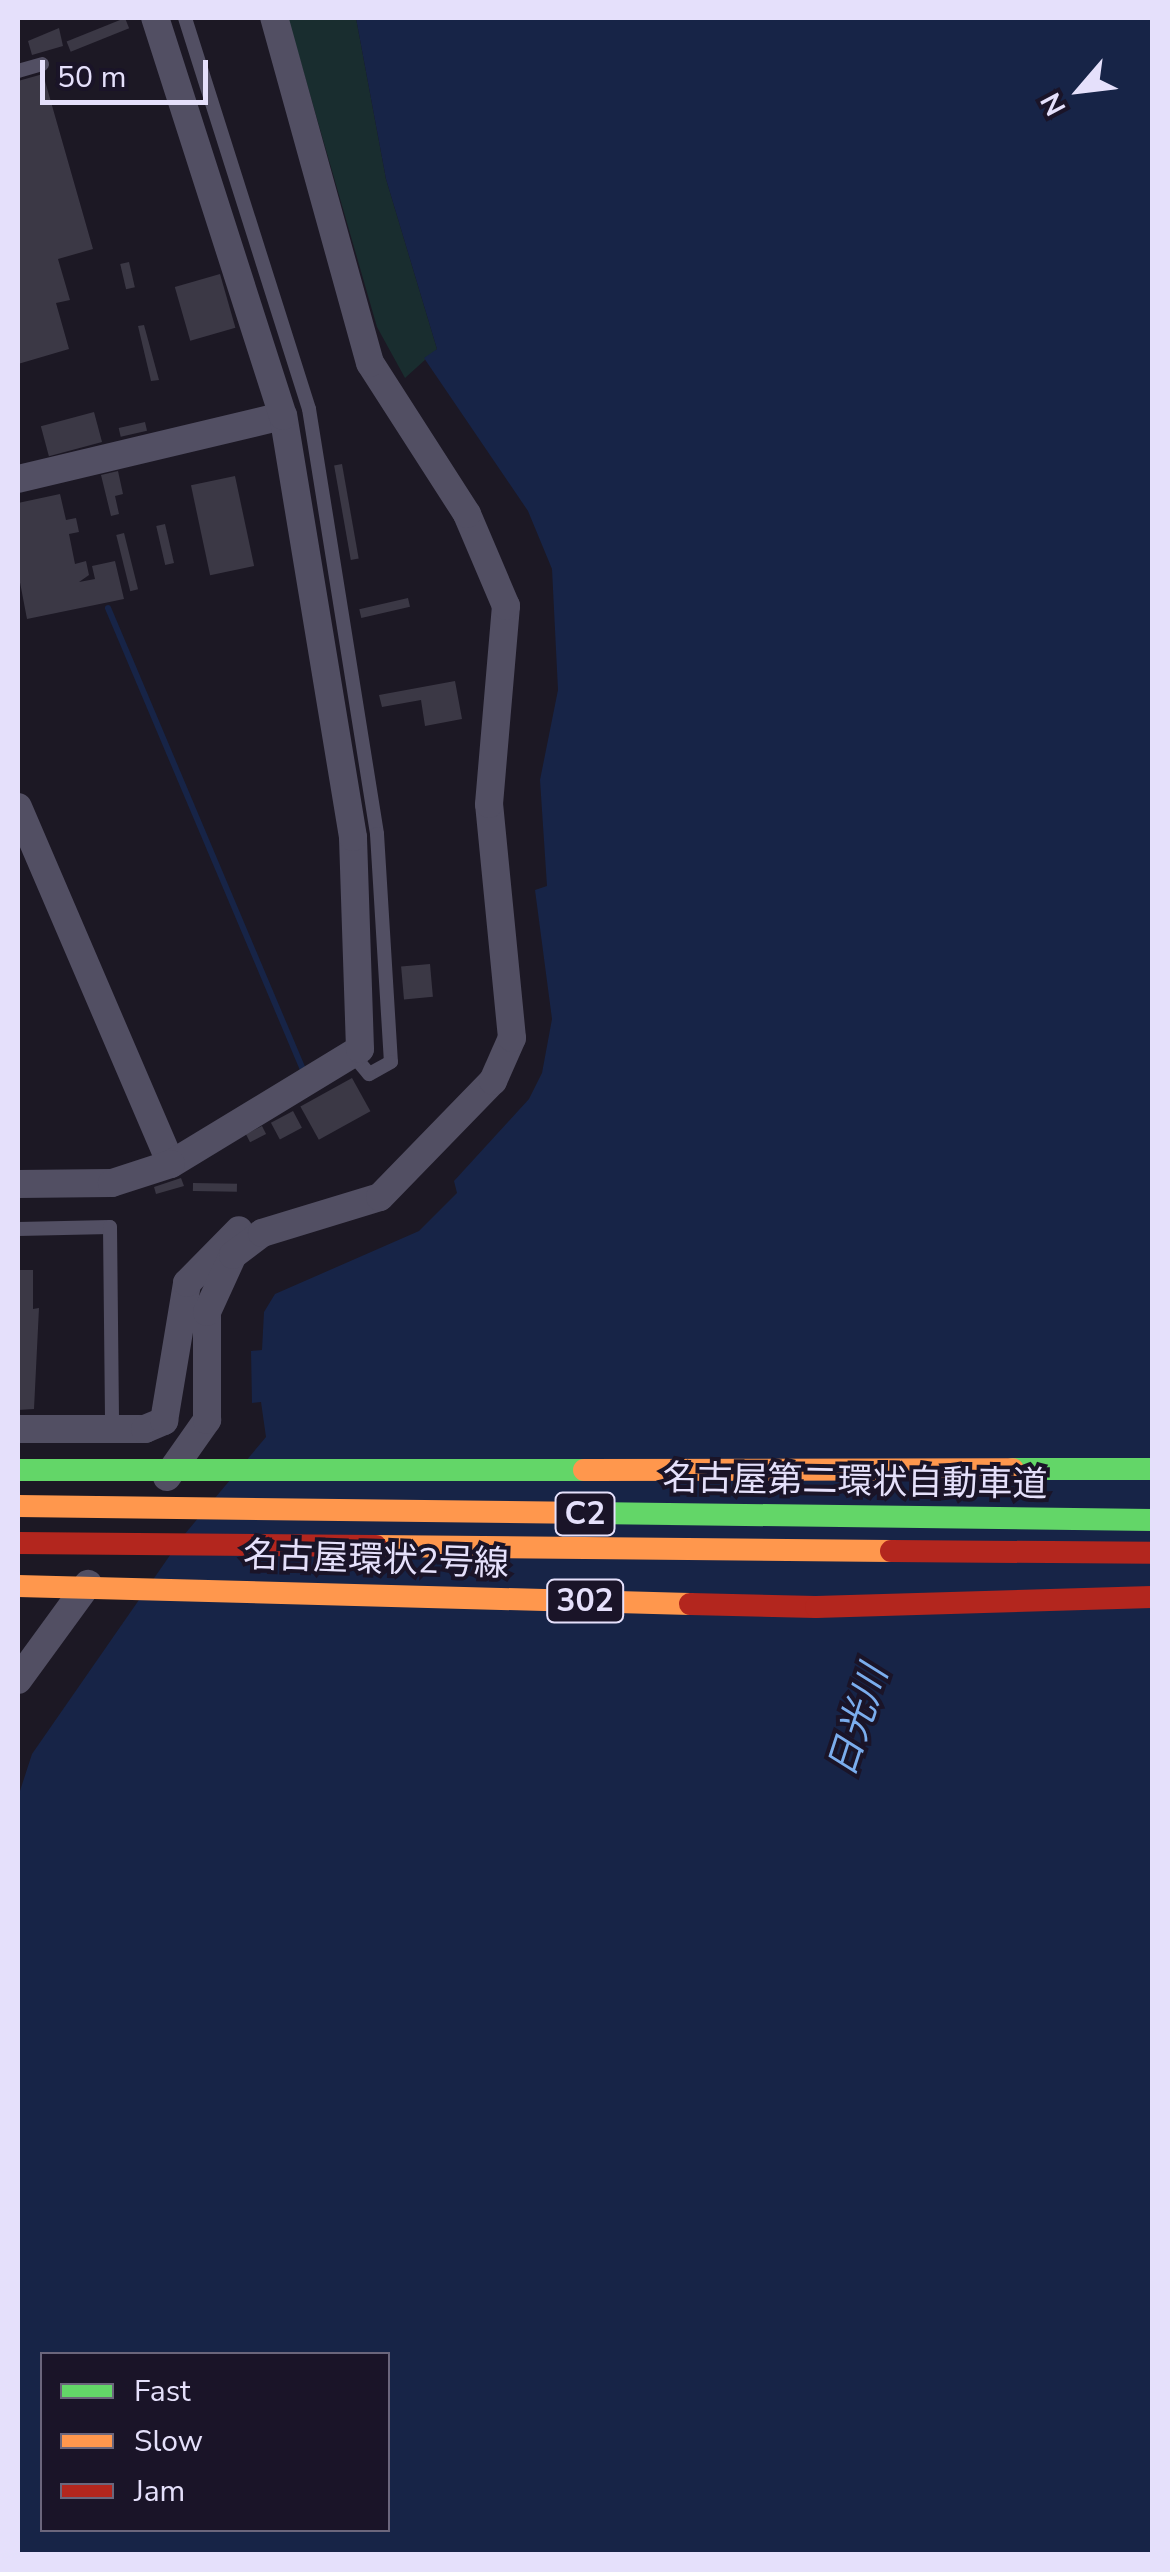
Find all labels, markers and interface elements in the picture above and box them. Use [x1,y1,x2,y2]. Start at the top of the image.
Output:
scale bar [45,40,212,102]
north arrow [1030,40,1130,140]
text: 50 m [57,57,126,98]
text: N [1032,86,1075,122]
street label: 名古屋第二環状自動車道 [662,1458,1048,1506]
road number: C2 [552,1487,618,1541]
street label: 名古屋環状2号線 [242,1534,510,1586]
road number: 302 [545,1574,625,1628]
water label: 日光川 [819,1660,897,1782]
legend [40,2352,390,2532]
text: Fast [134,2371,191,2412]
text: Slow [134,2421,203,2462]
text: Jam [134,2471,185,2512]

